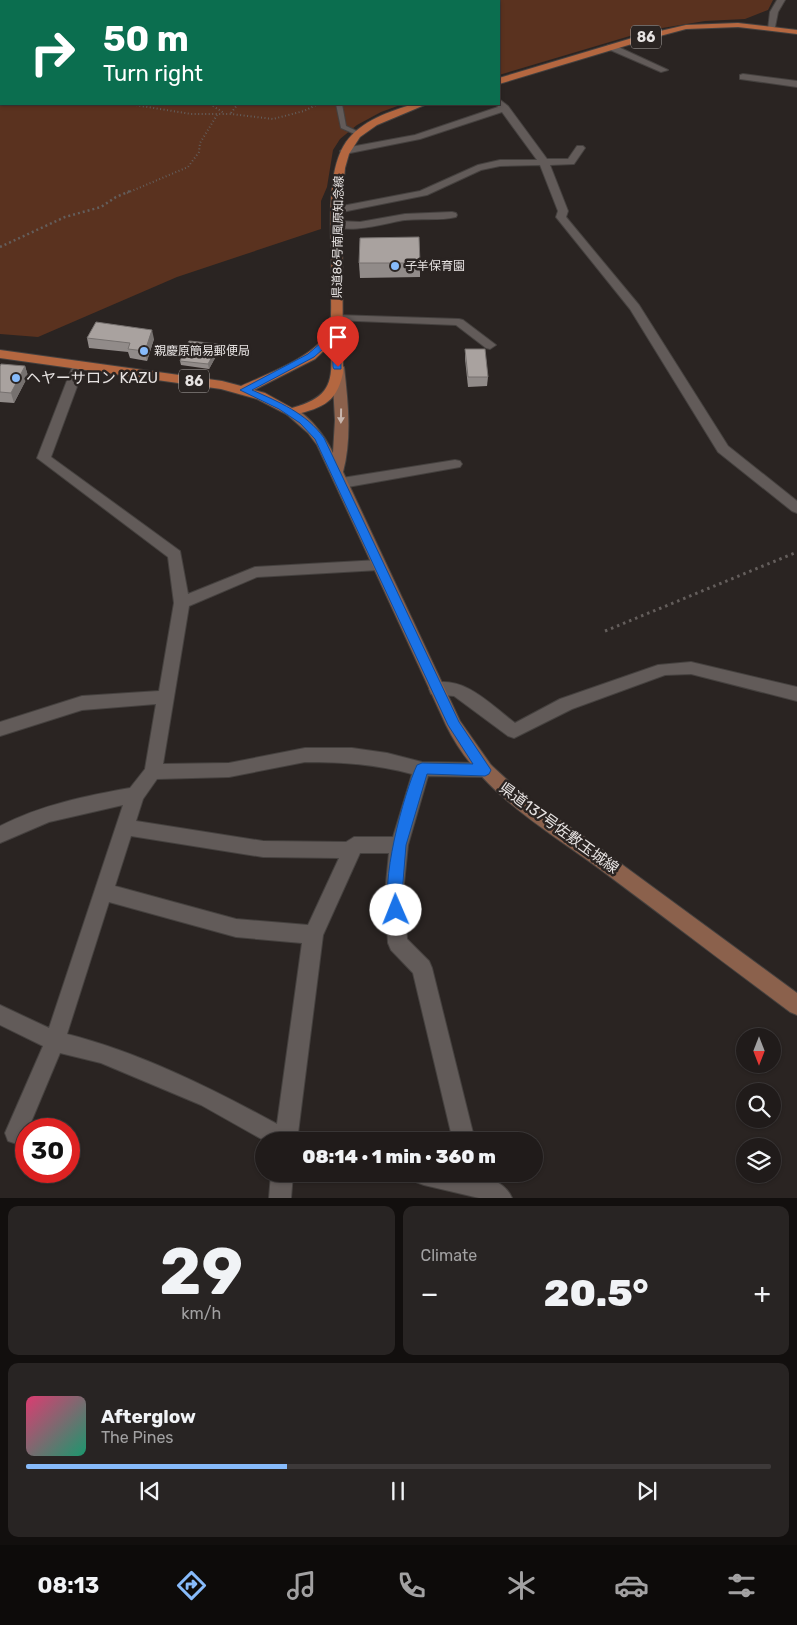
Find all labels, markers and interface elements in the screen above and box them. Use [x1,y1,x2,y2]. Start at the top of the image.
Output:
text: 50 m [103,18,189,60]
icon: right [20,20,85,85]
road number: 86 [631,26,661,48]
text: Turn right [103,60,203,87]
street label: 県道86号南風原知念線 [330,175,346,299]
place label: 子羊保育園 [405,259,465,273]
marker: 子羊保育園 [389,260,401,272]
pin [317,316,359,367]
icon: arrive [324,323,352,351]
place label: 親慶原簡易郵便局 [154,344,250,358]
marker: 親慶原簡易郵便局 [138,345,150,357]
place label: ヘヤーサロン KAZU [26,369,158,387]
road number: 86 [179,370,209,392]
marker: ヘヤーサロン KAZU [10,372,22,384]
one-way arrow [337,408,345,424]
street label: 県道137号佐敷玉城線 [496,779,622,877]
position arrow [369,883,421,935]
north arrow [736,1028,781,1072]
map controls [736,1028,781,1183]
button: search [736,1083,781,1128]
speed limit sign: 30 [15,1118,80,1183]
button: layers [736,1138,781,1183]
text: 08:14 · 1 min · 360 m [302,1145,496,1168]
text: 29 [159,1233,243,1310]
text: Climate [421,1246,477,1265]
text: 20.5° [544,1270,649,1316]
text: − [421,1277,439,1310]
text: + [754,1277,771,1310]
text: km/h [181,1304,221,1323]
text: Afterglow [101,1405,196,1428]
text: The Pines [101,1428,174,1447]
icon: previous [136,1477,164,1505]
icon: pause [384,1477,412,1505]
icon: next [633,1477,661,1505]
icon: directions [174,1568,209,1603]
icon: music [284,1568,319,1603]
icon: phone [394,1568,429,1603]
icon: climate [504,1568,539,1603]
icon: car [614,1568,649,1603]
icon: filters [724,1568,759,1603]
text: 08:13 [38,1572,99,1599]

